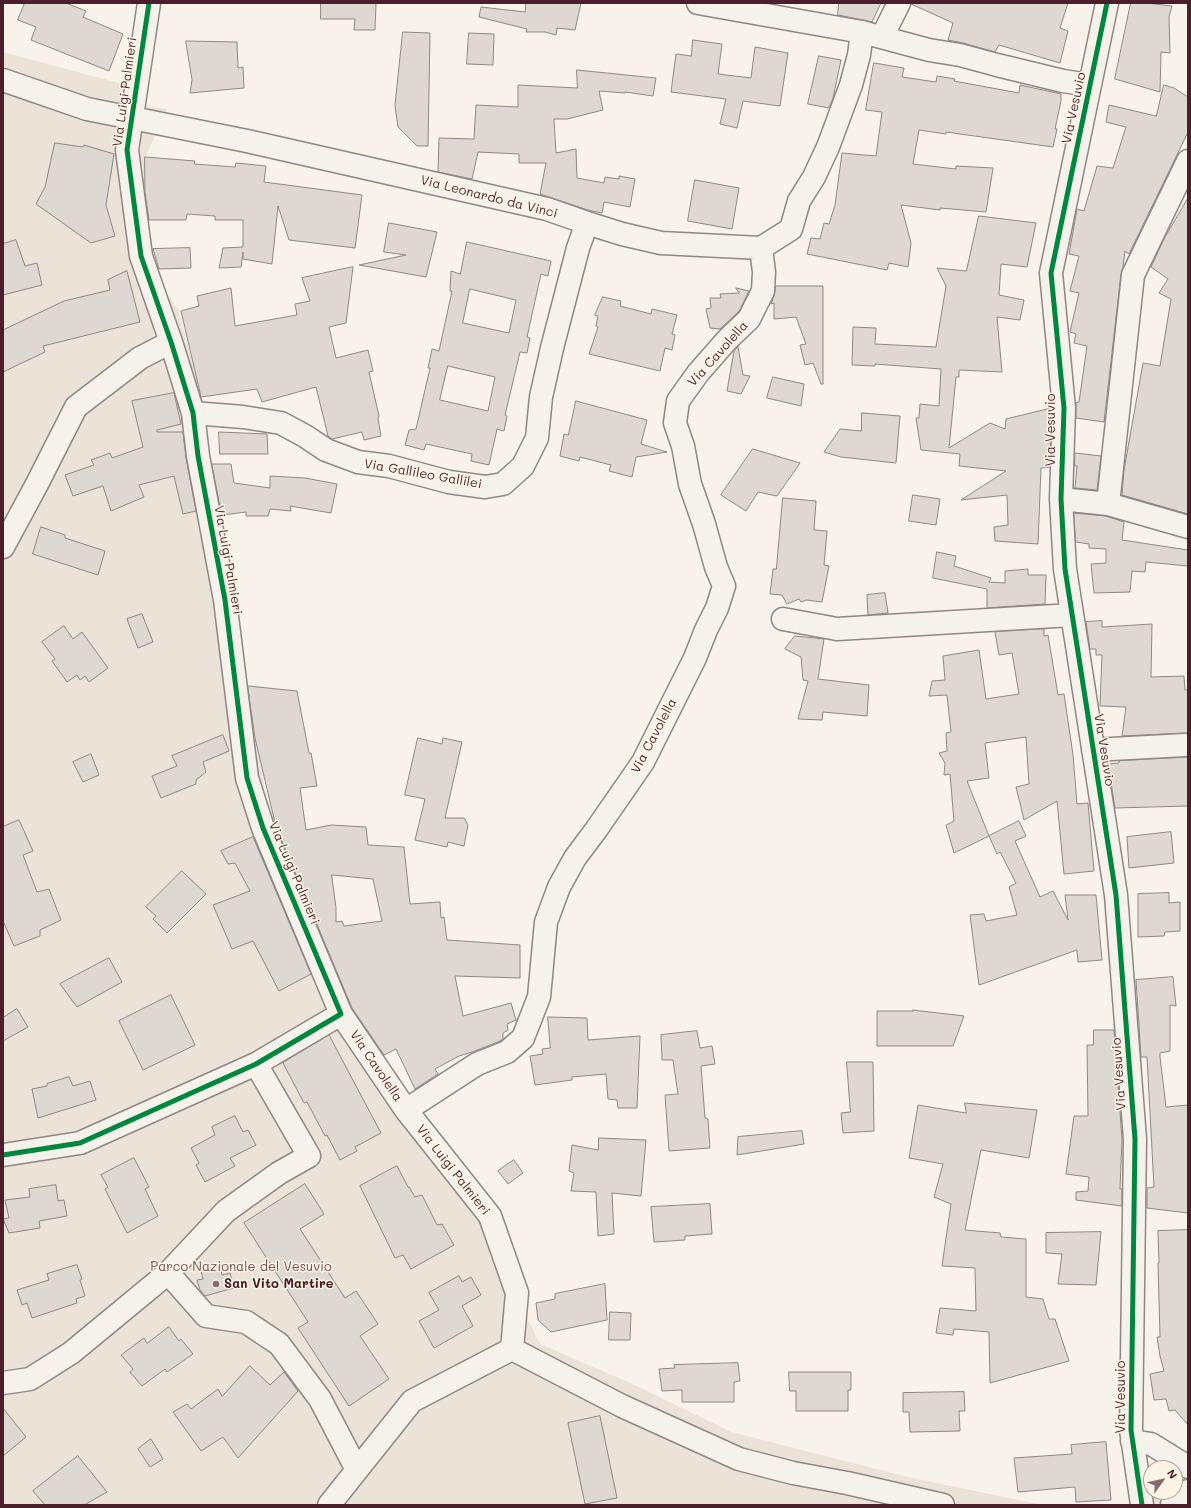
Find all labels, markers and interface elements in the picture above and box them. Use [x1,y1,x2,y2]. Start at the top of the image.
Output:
street label: Via Luigi Palmieri [110,36,140,148]
street label: Via Vesuvio [1059,71,1089,145]
street label: Via Leonardo da Vinci [419,172,559,222]
street label: Via Cavolella [685,318,751,390]
street label: Via Vesuvio [1043,394,1059,466]
street label: Via Gallileo Gallilei [363,456,483,492]
street label: Via Luigi Palmieri [211,504,245,616]
street label: Via Cavolella [628,696,680,776]
street label: Via Vesuvio [1091,713,1117,787]
street label: Via Luigi Palmieri [265,819,323,927]
street label: Via Cavolella [346,1027,406,1105]
street label: Via Vesuvio [1109,1037,1129,1111]
street label: Via Luigi Palmieri [413,1122,493,1218]
park label: Parco Nazionale del Vesuvio [150,1259,332,1275]
place label: San Vito Martire [224,1276,334,1292]
marker: San Vito Martire [211,1279,221,1289]
street label: Via Vesuvio [1113,1361,1129,1433]
north arrow [1143,1460,1183,1500]
text: N [1164,1466,1181,1481]

